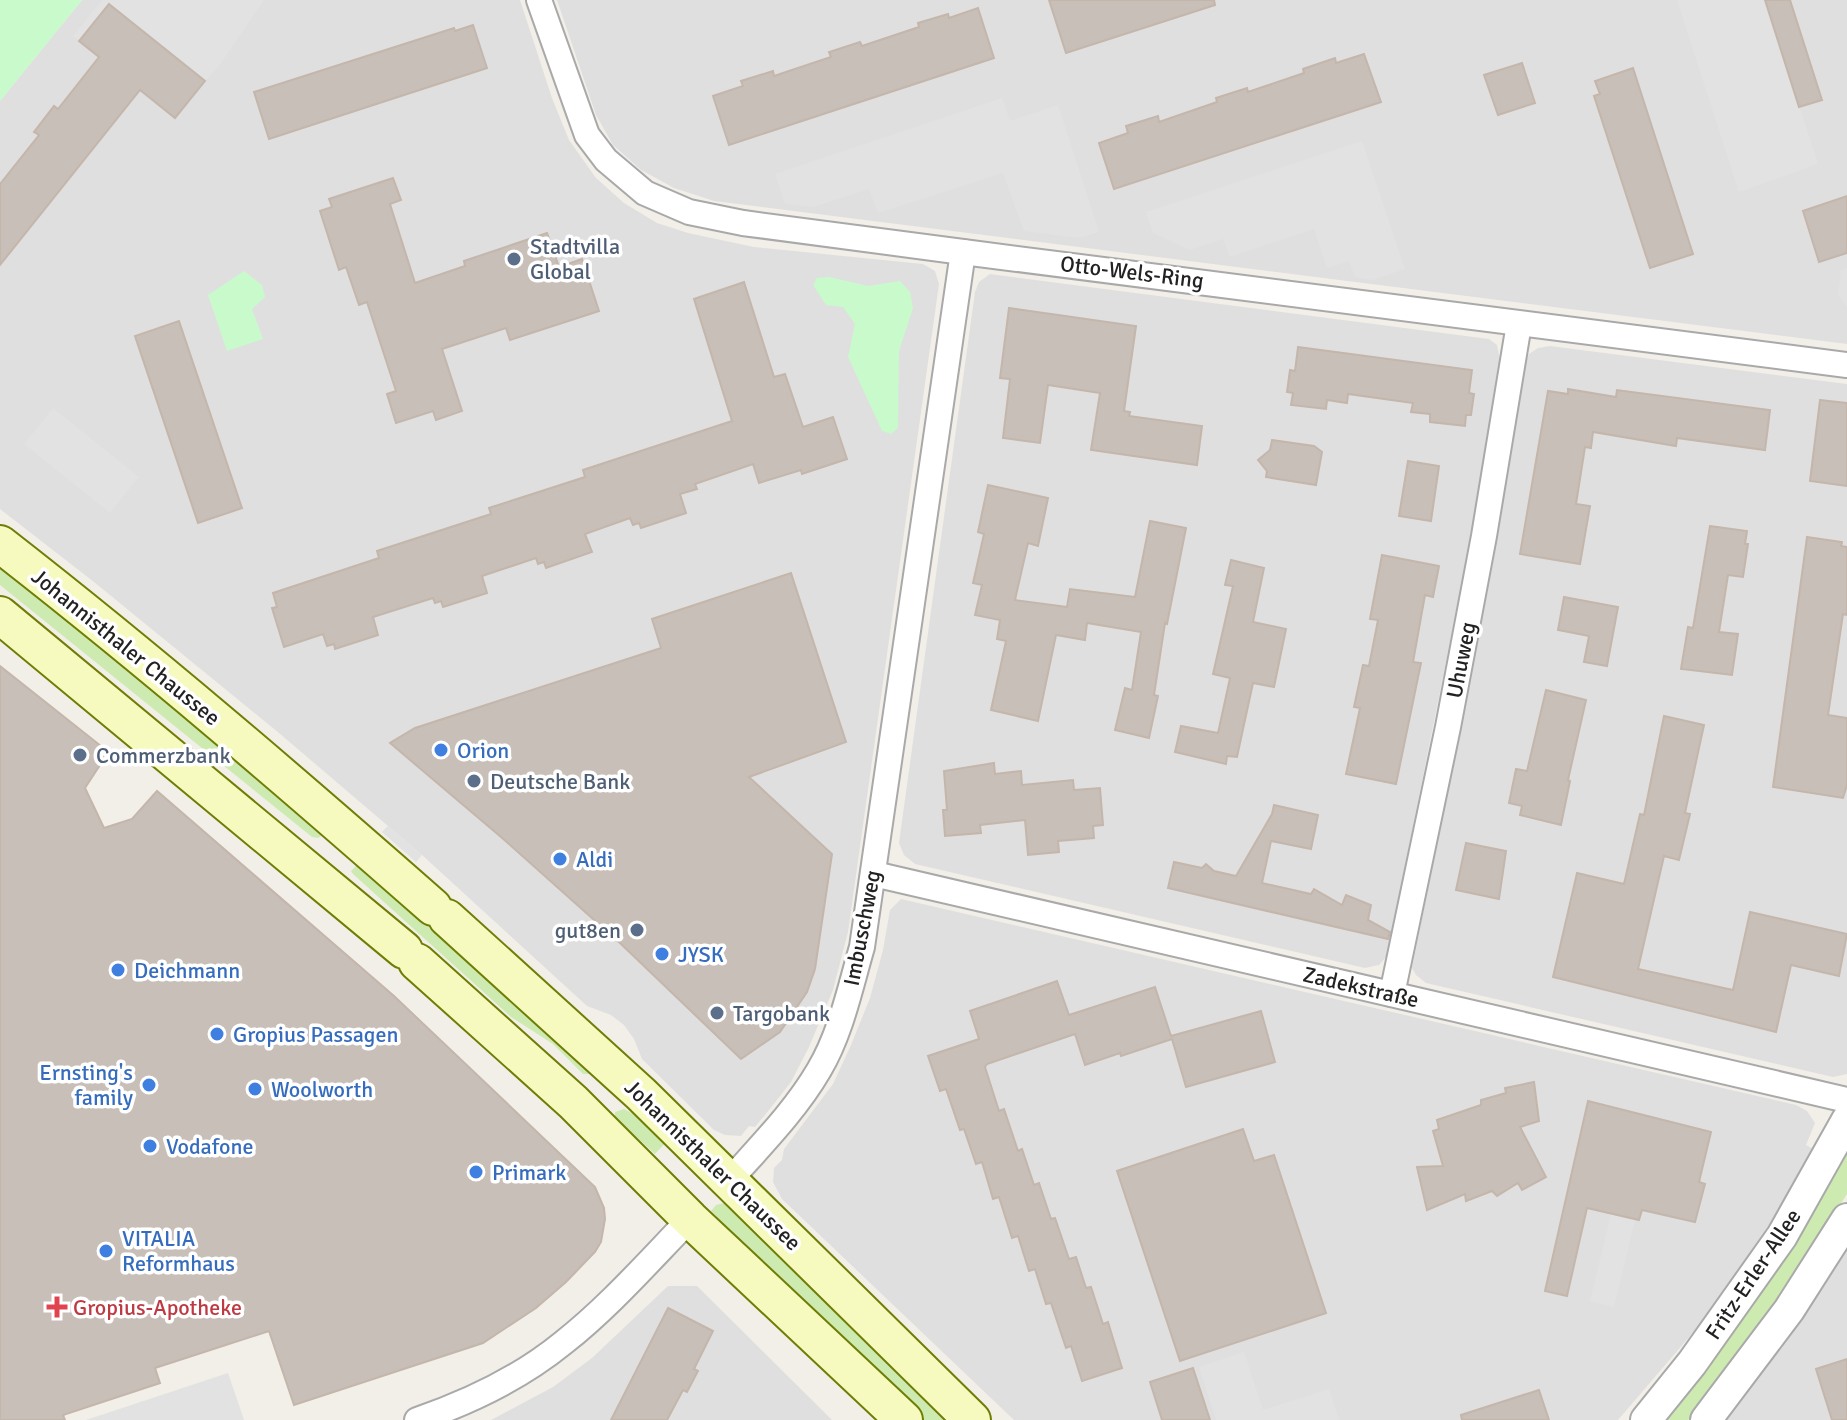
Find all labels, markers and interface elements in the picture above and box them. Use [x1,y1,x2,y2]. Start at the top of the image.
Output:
place label: Stadtvilla Global [530,233,620,285]
marker: Stadtvilla Global [505,250,523,268]
street label: Otto-Wels-Ring [1059,250,1205,294]
street label: Johannisthaler Chaussee [26,563,226,731]
street label: Uhuweg [1440,620,1482,700]
place label: Orion [457,737,509,764]
marker: Orion [432,741,450,759]
place label: Commerzbank [96,742,231,769]
marker: Commerzbank [71,746,89,764]
place label: Deutsche Bank [490,768,630,795]
marker: Deutsche Bank [465,772,483,790]
place label: Aldi [576,846,613,873]
marker: Aldi [551,850,569,868]
street label: Imbuschweg [838,868,886,988]
place label: gut8en [555,917,621,944]
marker: gut8en [628,921,646,939]
place label: JYSK [678,941,724,968]
marker: JYSK [653,945,671,963]
place label: Deichmann [134,957,240,984]
marker: Deichmann [109,961,127,979]
street label: Zadekstraße [1300,961,1422,1013]
place label: Targobank [733,1000,830,1027]
marker: Targobank [708,1004,726,1022]
place label: Gropius Passagen [233,1021,398,1048]
marker: Gropius Passagen [208,1025,226,1043]
place label: Ernsting's family [39,1059,134,1111]
street label: Johannisthaler Chaussee [619,1074,807,1256]
marker: Ernsting's family [140,1076,158,1094]
place label: Woolworth [271,1076,373,1103]
marker: Woolworth [246,1080,264,1098]
place label: Vodafone [166,1133,253,1160]
marker: Vodafone [141,1137,159,1155]
place label: Primark [492,1159,566,1186]
marker: Primark [467,1163,485,1181]
street label: Fritz-Erler-Allee [1699,1204,1807,1344]
place label: VITALIA Reformhaus [122,1225,235,1277]
marker: VITALIA Reformhaus [97,1242,115,1260]
place label: Gropius-Apotheke [73,1294,242,1321]
marker: Gropius-Apotheke [48,1298,66,1316]

